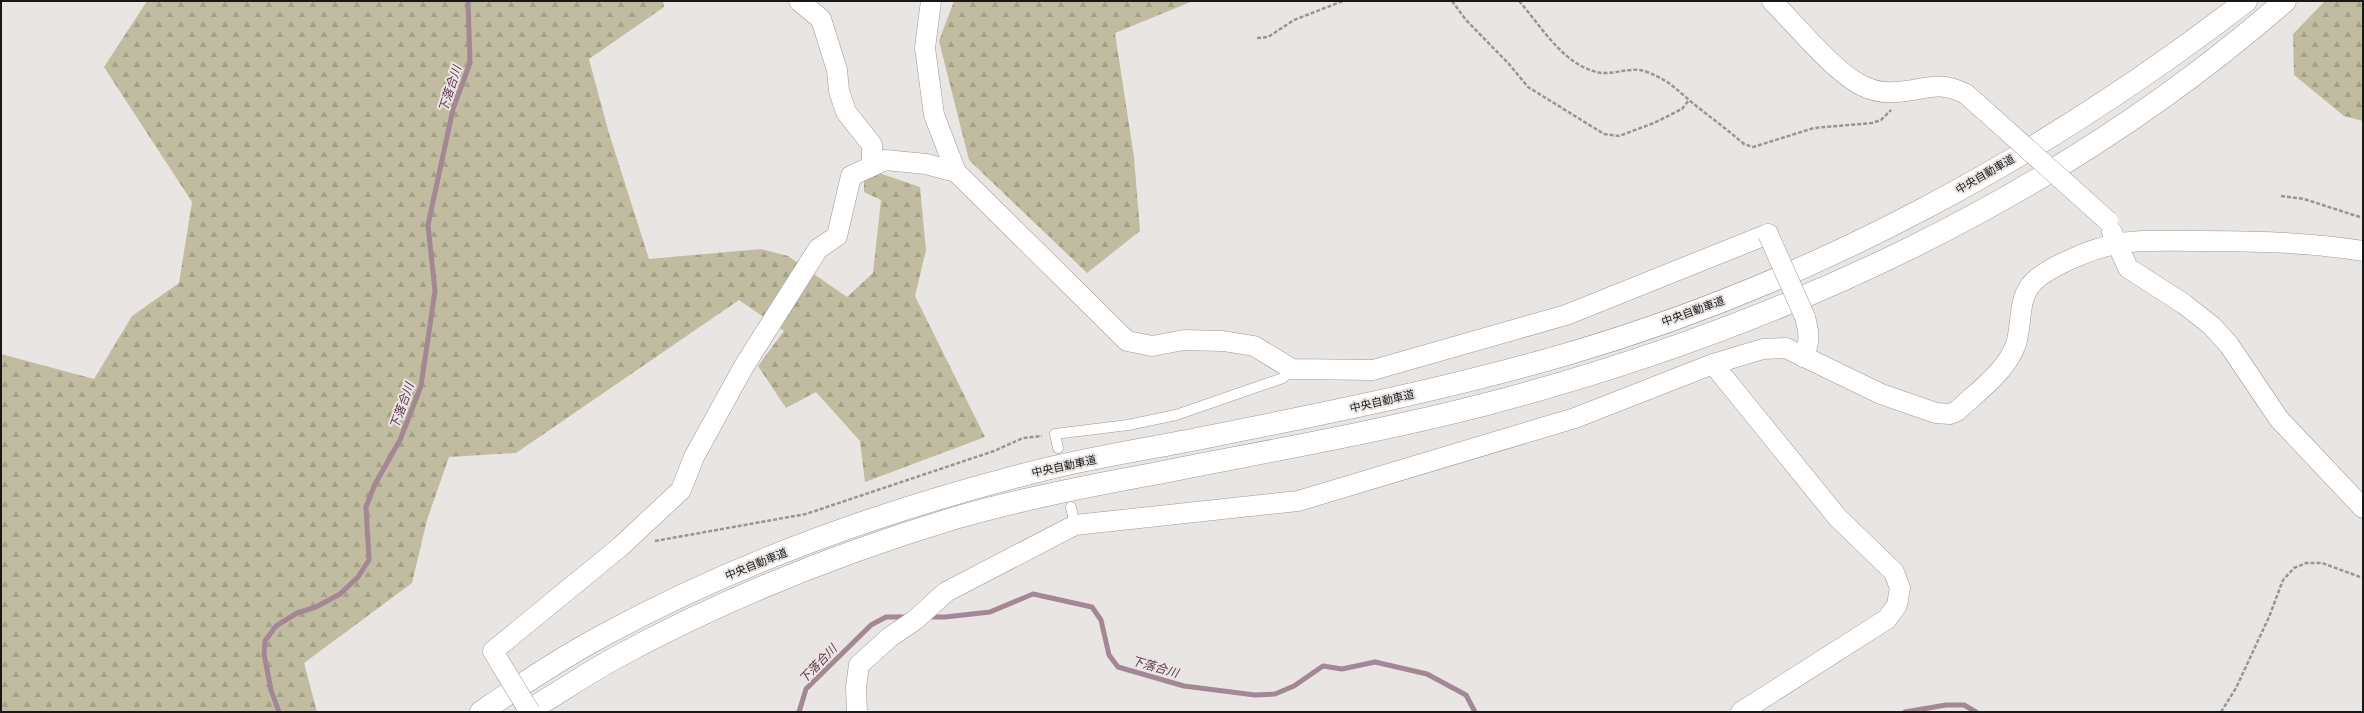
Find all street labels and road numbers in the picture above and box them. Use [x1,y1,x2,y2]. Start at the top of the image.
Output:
street label: 中央自動車道 [1953,152,2018,197]
street label: 中央自動車道 [1660,294,1727,330]
street label: 中央自動車道 [1348,388,1416,416]
street label: 中央自動車道 [1030,453,1098,481]
street label: 中央自動車道 [723,546,790,584]

